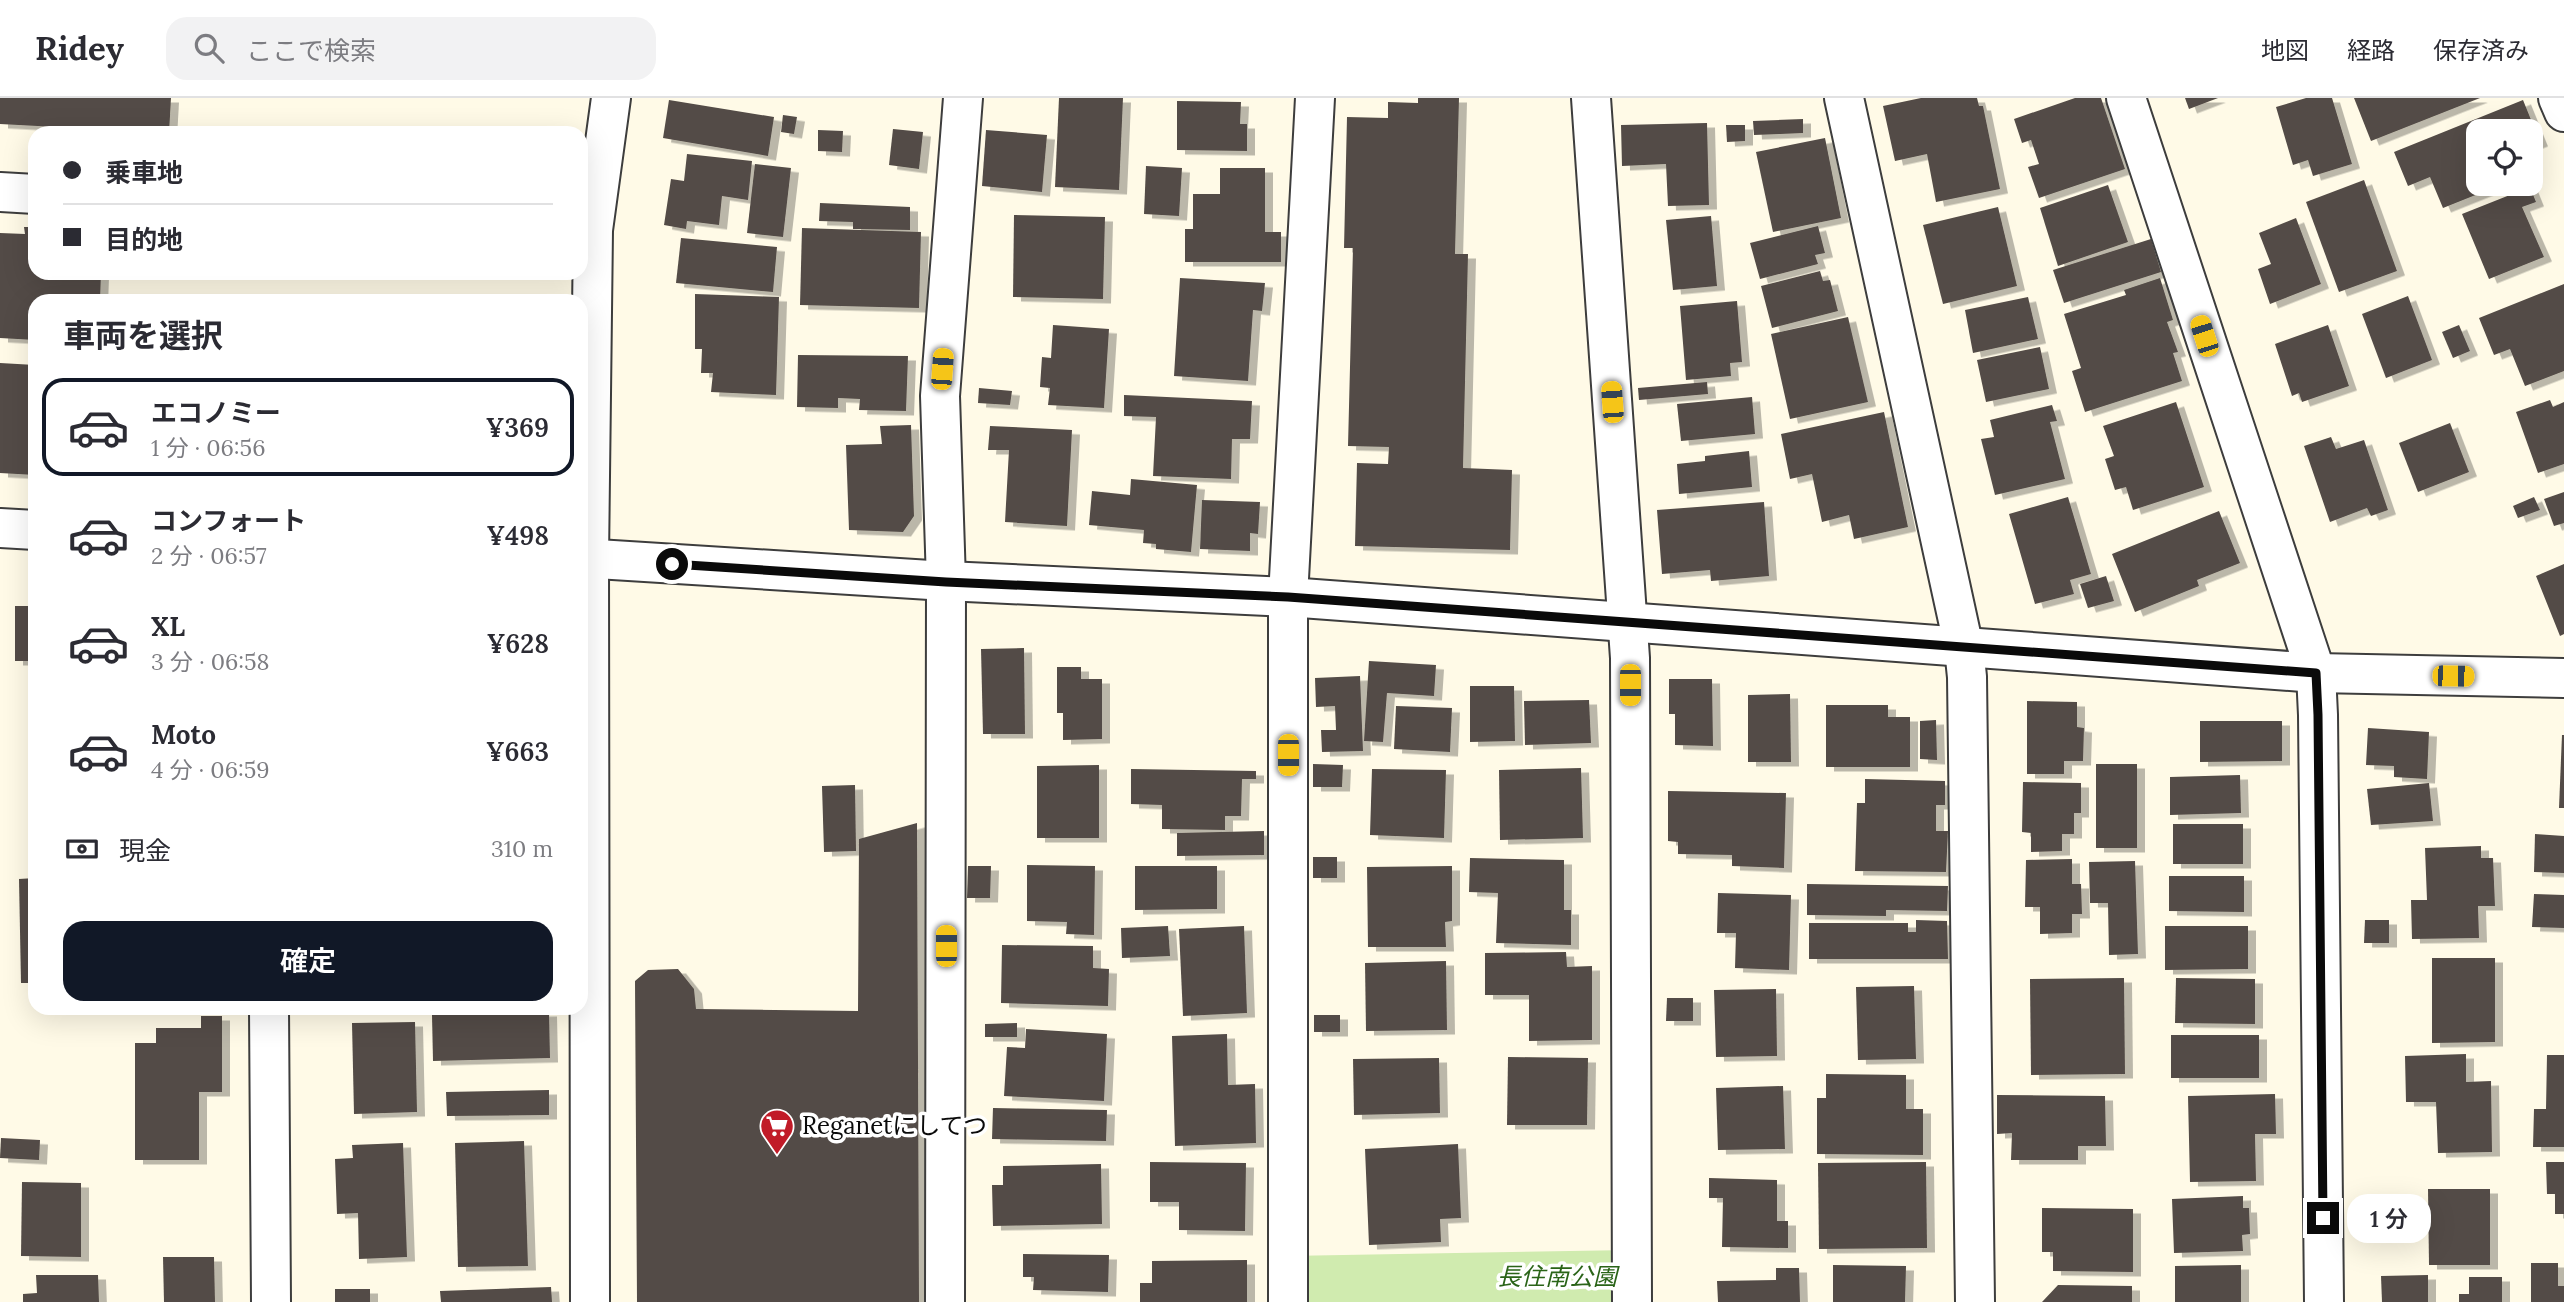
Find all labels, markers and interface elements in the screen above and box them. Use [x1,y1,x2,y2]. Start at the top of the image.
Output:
search box [166,17,656,80]
text: Ridey [35,27,124,69]
icon: search [190,29,228,67]
text: ここで検索 [246,34,376,67]
text: 地図 [2261,35,2309,66]
text: 経路 [2347,35,2395,66]
text: 保存済み [2433,35,2529,66]
map controls [2466,119,2543,196]
button: locate [2466,119,2543,196]
text: 乗車地 [105,156,183,189]
text: 目的地 [105,223,183,256]
car [2188,313,2221,359]
text: 車両を選択 [63,315,223,356]
car [931,347,954,391]
car [1601,380,1624,424]
icon: car [67,396,130,459]
text: エコノミー [151,396,281,429]
text: ¥369 [486,411,549,444]
text: 1 分 · 06:56 [151,433,265,462]
icon: car [67,504,130,567]
text: コンフォート [151,504,306,537]
text: ¥498 [486,519,549,552]
text: 2 分 · 06:57 [151,541,267,570]
route start [656,548,688,580]
text: XL [151,610,185,643]
icon: car [67,612,130,675]
text: ¥628 [487,627,549,660]
text: 3 分 · 06:58 [151,647,270,676]
car [1620,664,1641,706]
car [2432,665,2475,687]
text: Moto [151,718,216,751]
icon: car [67,720,130,783]
car [1278,734,1299,776]
text: ¥663 [486,735,549,768]
text: 4 分 · 06:59 [151,755,270,784]
icon: cash [63,830,101,868]
text: 現金 [119,834,171,867]
text: 310 m [491,834,553,863]
button: 確定 [63,921,553,1001]
car [936,925,957,967]
supermarket icon: Reganetにしてつ [758,1107,796,1156]
place label: Reganetにしてつ [802,1110,987,1141]
callout: 1 分 [2348,1194,2432,1242]
route end [2307,1202,2339,1234]
text: 1 分 [2370,1204,2408,1233]
park label: 長住南公園 [1497,1261,1620,1292]

